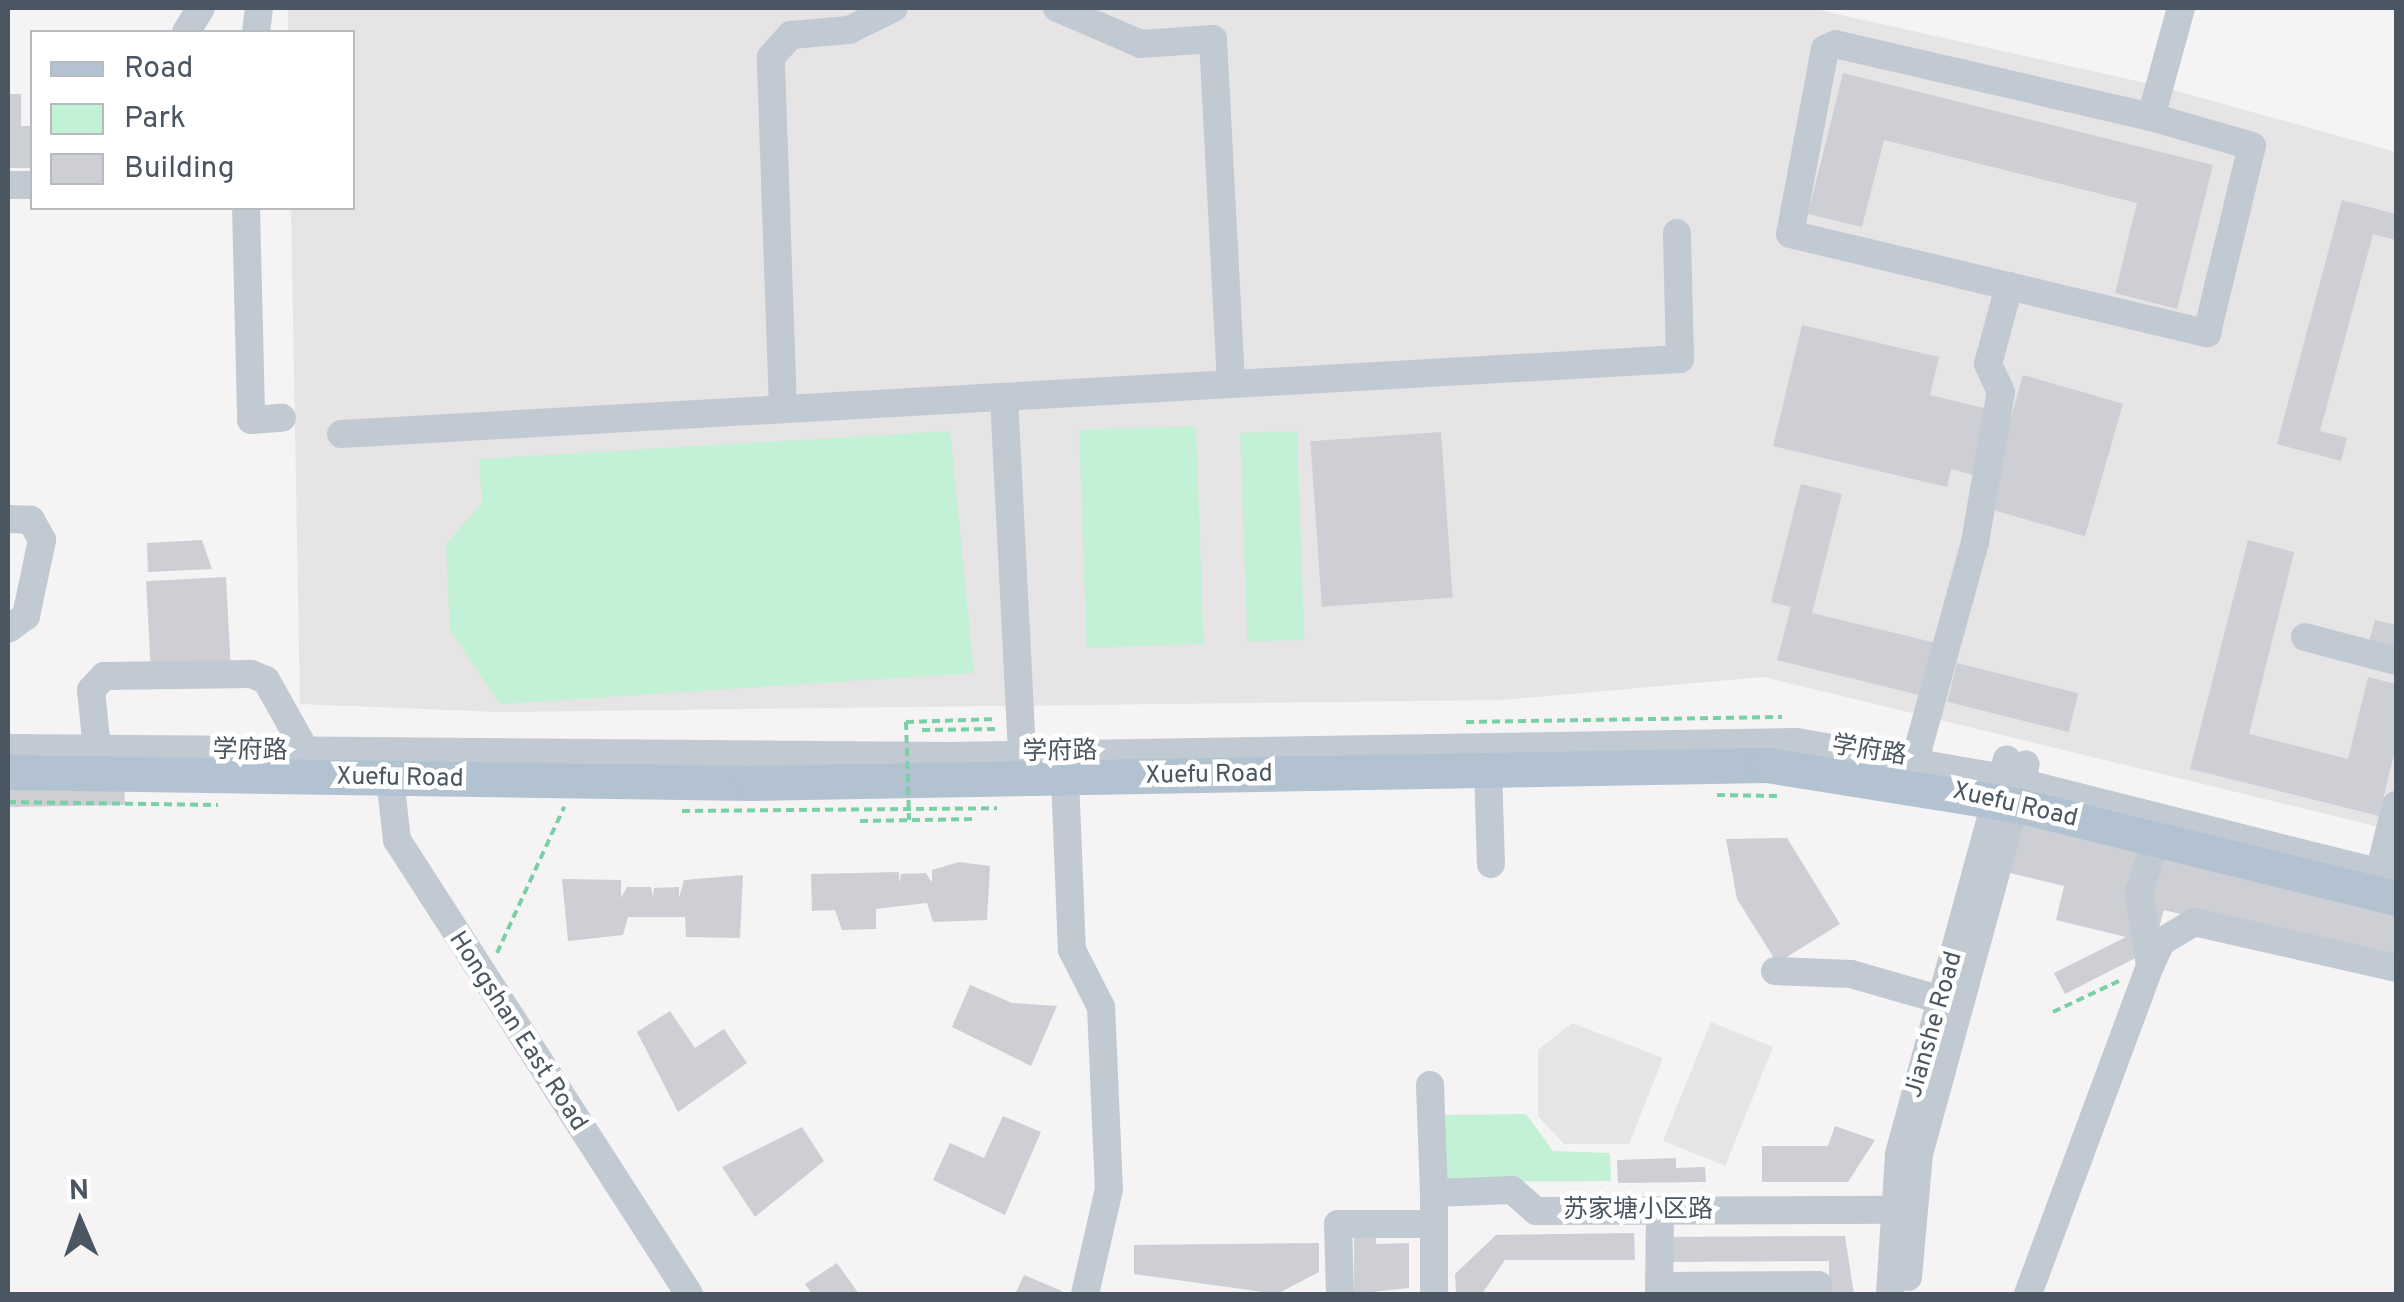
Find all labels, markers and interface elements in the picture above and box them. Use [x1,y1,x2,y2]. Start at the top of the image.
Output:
legend [30,30,355,210]
text: Road [124,51,193,88]
text: Park [124,101,186,138]
text: Building [124,151,235,188]
street label: 学府路 [1830,731,1908,773]
street label: 学府路 [212,736,288,768]
street label: 学府路 [1022,737,1098,769]
street label: Xuefu Road [1145,760,1273,792]
street label: Xuefu Road [336,763,464,795]
street label: Xuefu Road [1950,777,2080,835]
street label: Hongshan East Road [441,927,593,1137]
street label: Jianshe Road [1900,948,1970,1102]
north arrow [30,1172,130,1272]
text: N [68,1174,90,1210]
street label: 苏家塘小区路 [1563,1196,1713,1226]

